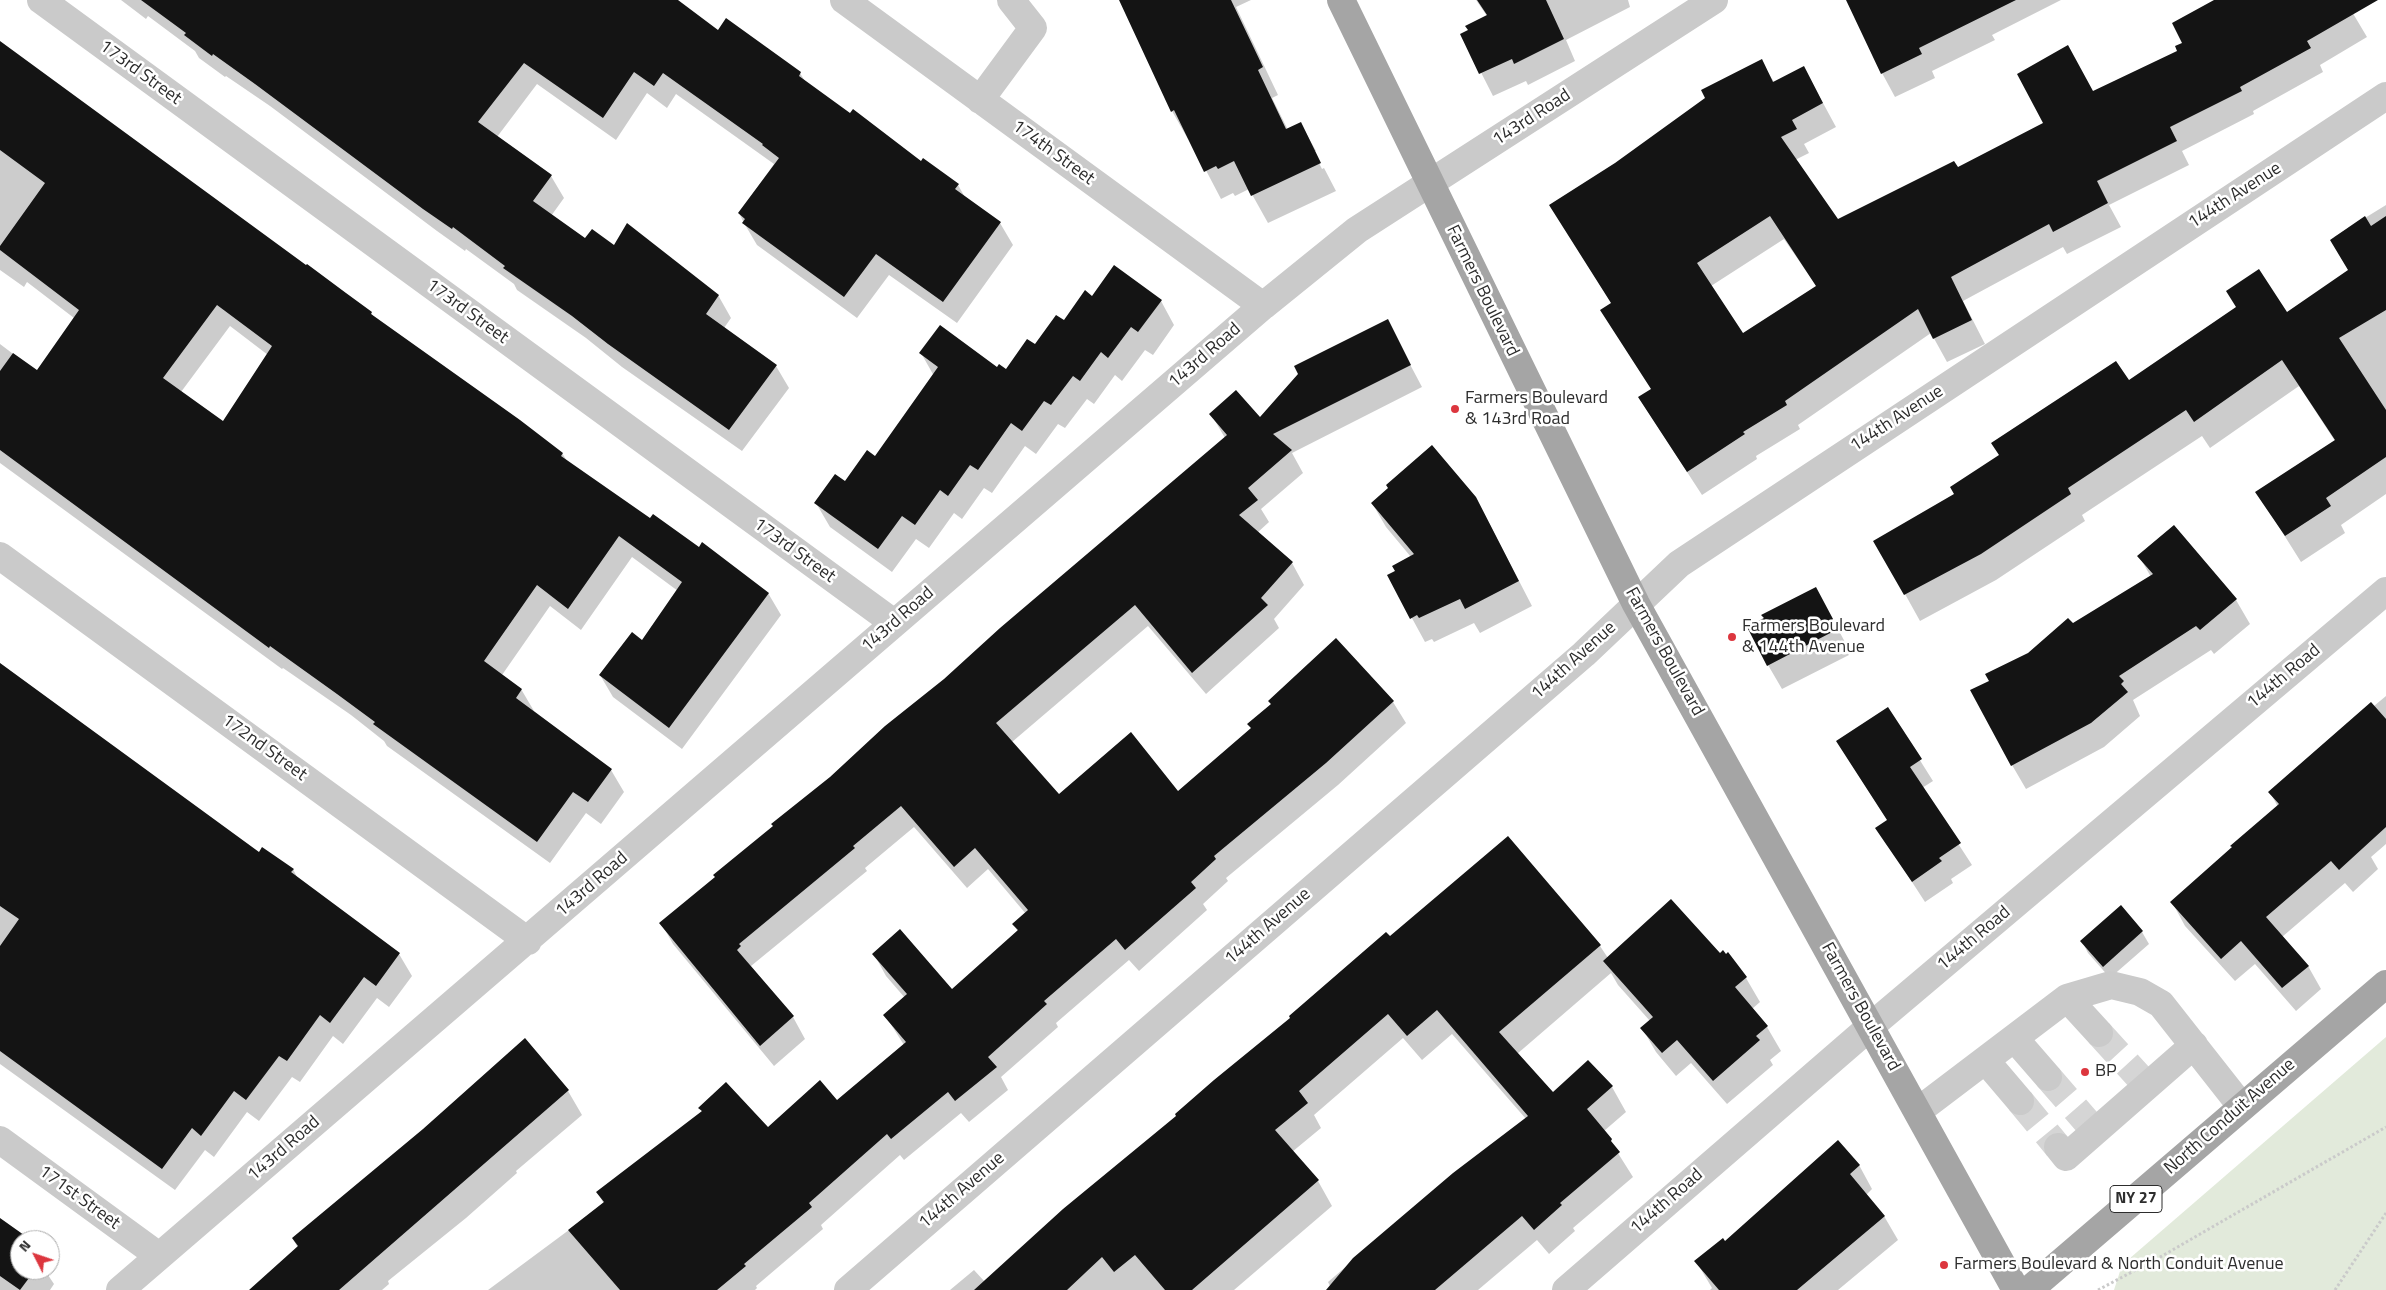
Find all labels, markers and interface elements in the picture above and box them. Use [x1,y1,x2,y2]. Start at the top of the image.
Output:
street label: 173rd Street [95,36,185,110]
street label: 143rd Road [1489,85,1575,151]
street label: 174th Street [1008,116,1098,190]
street label: 144th Avenue [2184,158,2286,234]
street label: Farmers Boulevard [1441,222,1523,360]
street label: 173rd Street [422,275,512,349]
street label: 143rd Road [1164,319,1246,393]
street label: 144th Avenue [1846,381,1948,457]
place label: Farmers Boulevard & 143rd Road [1465,388,1608,430]
marker: Farmers Boulevard & 143rd Road [1449,403,1461,415]
street label: 173rd Street [749,514,839,588]
street label: 143rd Road [857,583,939,657]
street label: Farmers Boulevard [1620,584,1708,720]
place label: Farmers Boulevard & 144th Avenue [1742,616,1885,659]
street label: 144th Avenue [1527,617,1621,705]
marker: Farmers Boulevard & 144th Avenue [1726,631,1738,643]
street label: 144th Road [2243,640,2325,714]
street label: 172nd Street [217,710,311,786]
street label: 143rd Road [551,848,633,922]
street label: 144th Avenue [1221,884,1315,970]
street label: 144th Road [1933,902,2015,976]
street label: Farmers Boulevard [1816,939,1904,1075]
street label: North Conduit Avenue [2160,1054,2300,1180]
place label: BP [2095,1061,2117,1083]
marker: BP [2079,1066,2091,1078]
street label: 143rd Road [243,1112,325,1186]
street label: 144th Avenue [915,1148,1009,1234]
street label: 171st Street [34,1161,124,1235]
street label: 144th Road [1626,1165,1708,1239]
road number: NY 27 [2110,1186,2162,1212]
north arrow [10,1230,60,1280]
text: N [13,1235,35,1256]
place label: Farmers Boulevard & North Conduit Avenue [1954,1254,2284,1276]
marker: Farmers Boulevard & North Conduit Avenue [1938,1259,1950,1271]

